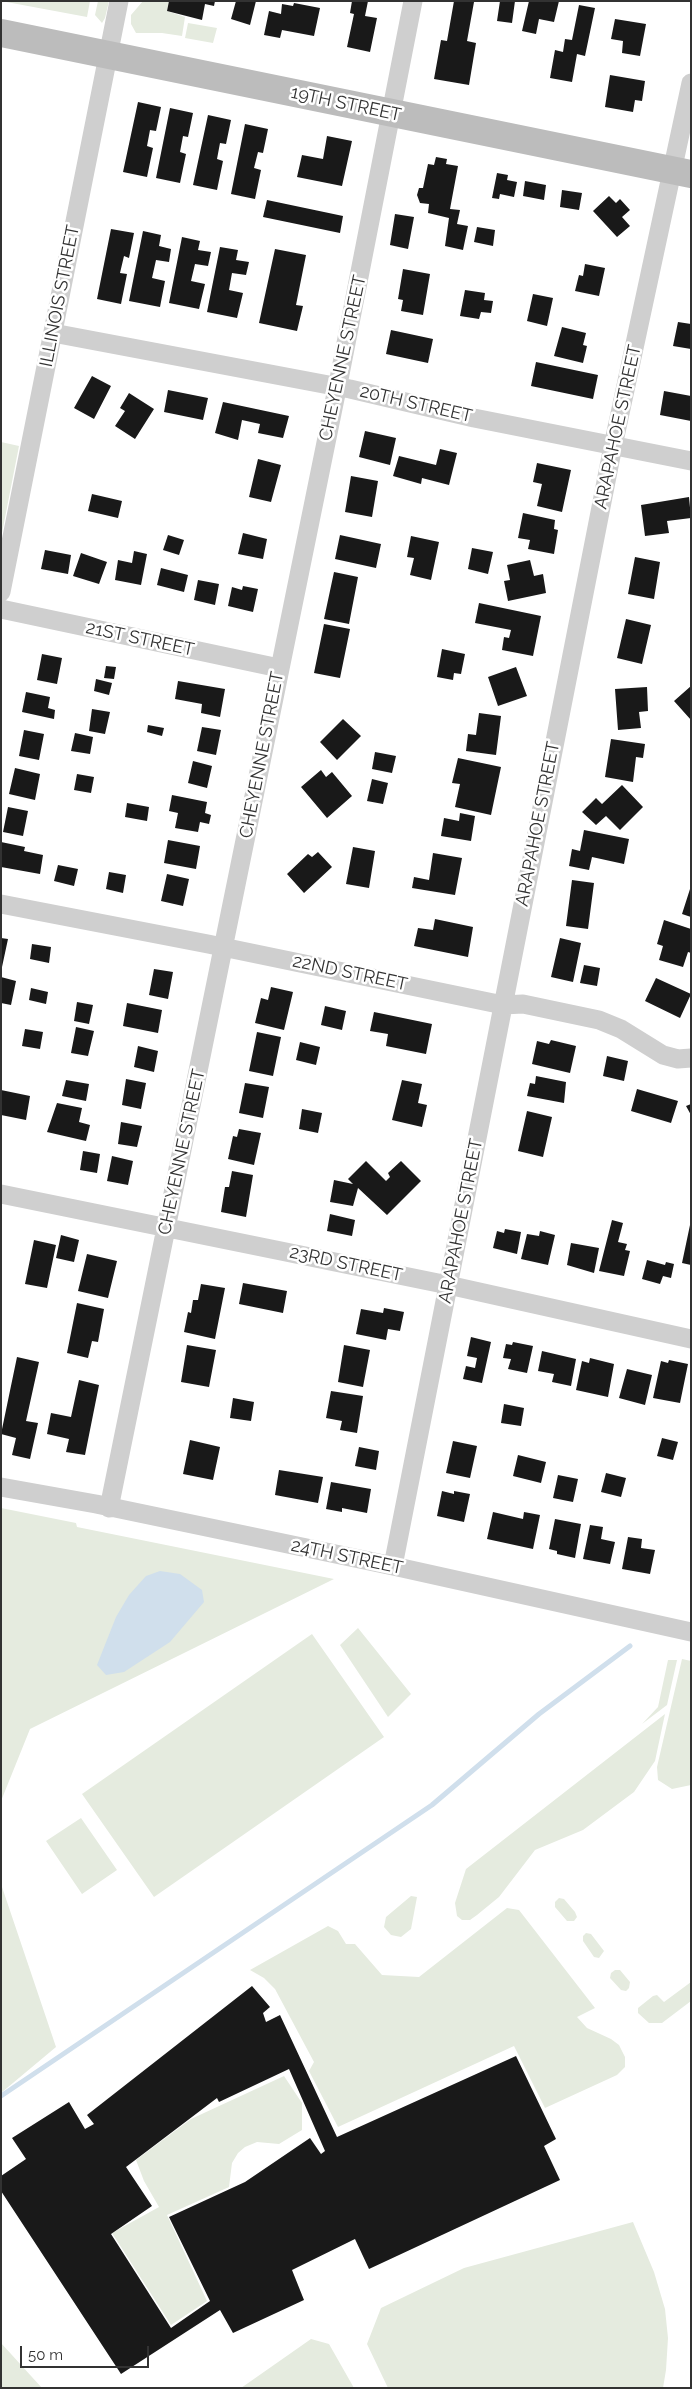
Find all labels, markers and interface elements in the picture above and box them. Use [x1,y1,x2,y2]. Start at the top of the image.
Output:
street label: 19TH STREET [289,82,403,126]
street label: ILLINOIS STREET [36,223,84,369]
street label: CHEYENNE STREET [315,273,371,443]
street label: ARAPAHOE STREET [590,343,646,511]
street label: 20TH STREET [358,381,474,427]
street label: 21ST STREET [84,617,196,661]
street label: CHEYENNE STREET [235,670,289,840]
street label: ARAPAHOE STREET [511,740,565,908]
street label: 22ND STREET [291,950,409,996]
street label: CHEYENNE STREET [154,1067,210,1237]
street label: ARAPAHOE STREET [434,1137,488,1305]
street label: 23RD STREET [288,1242,404,1286]
street label: 24TH STREET [289,1535,405,1579]
scale bar [22,2336,151,2368]
text: 50 m [28,2346,63,2364]

